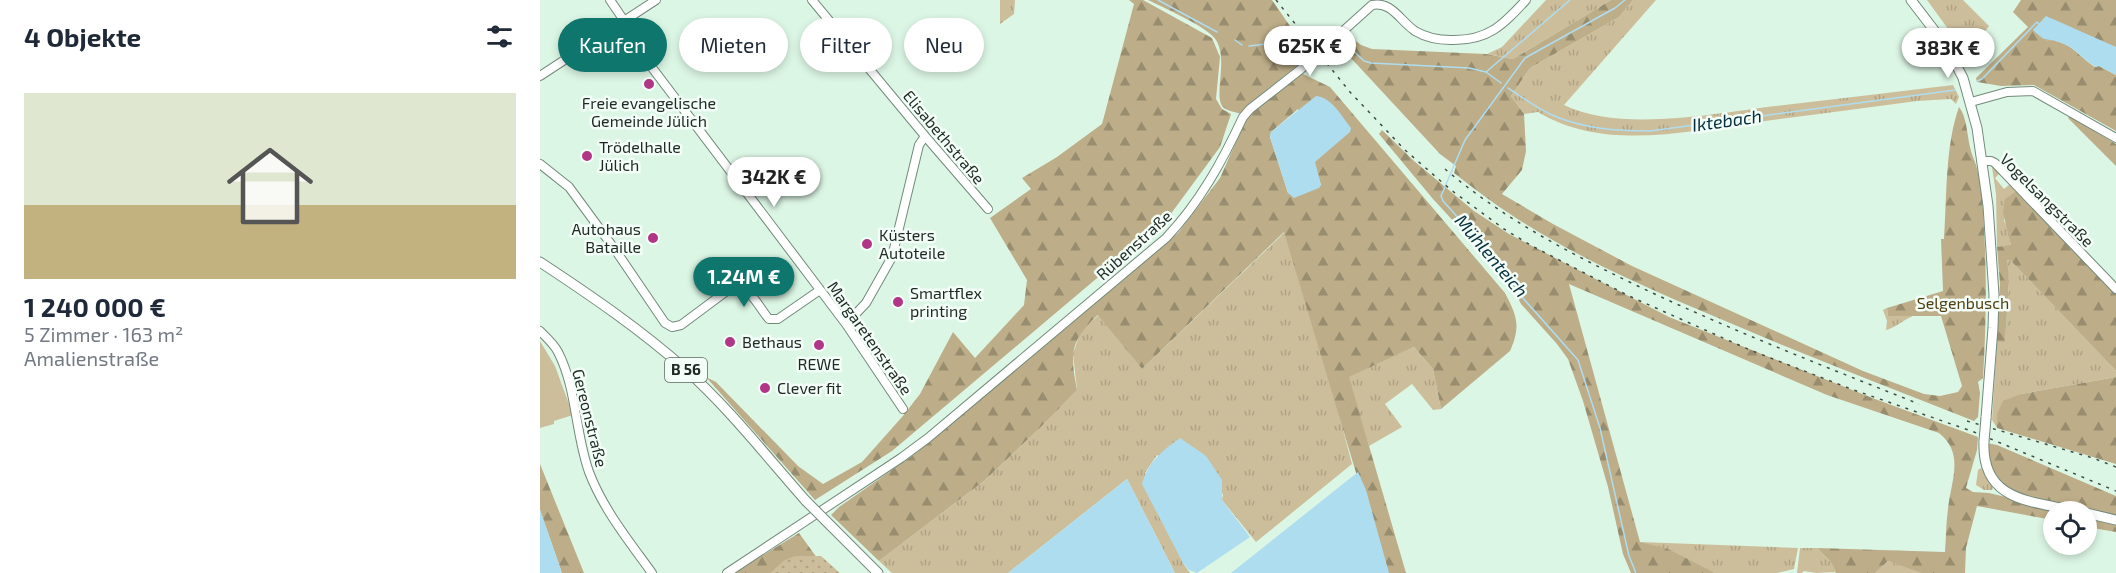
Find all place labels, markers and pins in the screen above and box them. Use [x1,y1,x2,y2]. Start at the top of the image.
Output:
pin: 625K € [1261,26,1359,77]
pin: 383K € [1899,28,1997,79]
marker: Freie evangelische Gemeinde Jülich [642,77,656,91]
place label: Freie evangelische Gemeinde Jülich [582,93,716,130]
place label: Trödelhalle Jülich [599,137,681,174]
marker: Trödelhalle Jülich [580,149,594,163]
pin: 342K € [725,157,823,208]
place label: Autohaus Bataille [571,219,641,256]
place label: Küsters Autoteile [879,225,945,262]
marker: Autohaus Bataille [646,231,660,245]
marker: Küsters Autoteile [860,237,874,251]
pin: 1.24M € [689,257,799,308]
place label: Smartflex printing [910,283,983,320]
marker: Smartflex printing [891,295,905,309]
place label: Bethaus [742,332,802,351]
marker: Bethaus [723,335,737,349]
marker: REWE [812,338,826,352]
place label: REWE [798,354,841,373]
place label: Clever fit [777,378,842,397]
marker: Clever fit [758,381,772,395]

